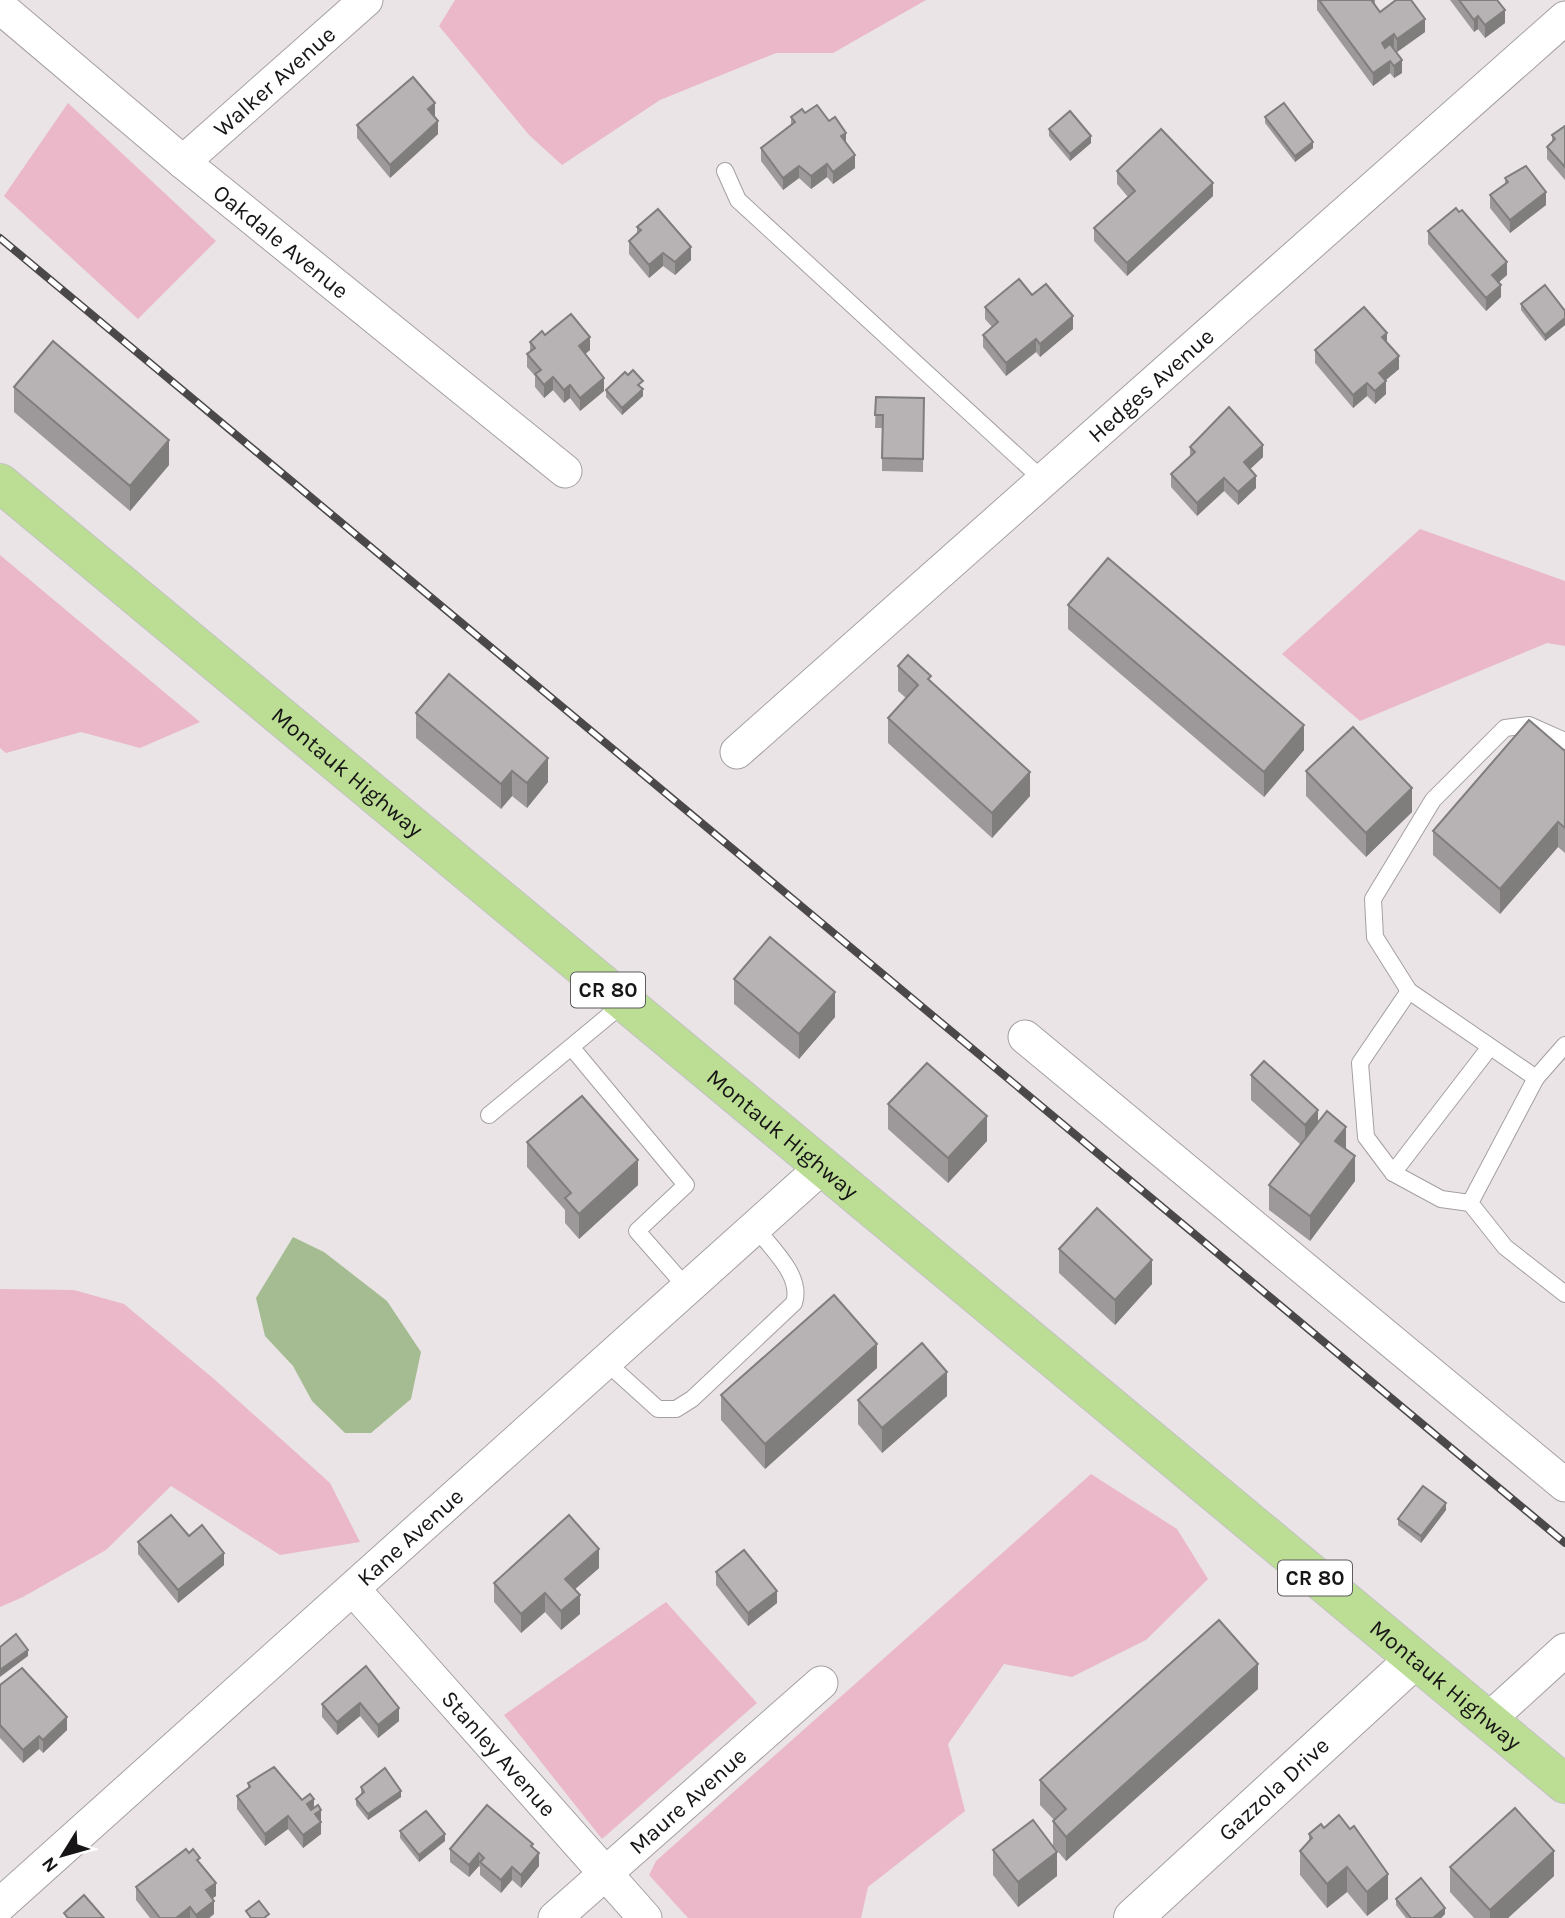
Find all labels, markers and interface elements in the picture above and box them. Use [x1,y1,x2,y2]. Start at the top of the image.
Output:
street label: Walker Avenue [208,21,341,142]
street label: Oakdale Avenue [208,179,354,305]
street label: Hedges Avenue [1083,323,1220,448]
street label: Montauk Highway [266,702,429,843]
road number: CR 80 [571,972,645,1007]
street label: Montauk Highway [701,1063,864,1205]
street label: Kane Avenue [352,1483,469,1592]
road number: CR 80 [1278,1560,1352,1596]
street label: Montauk Highway [1364,1614,1527,1756]
street label: Stanley Avenue [436,1685,562,1822]
street label: Gazzola Drive [1213,1732,1335,1847]
street label: Maure Avenue [624,1742,752,1860]
north arrow [28,1820,98,1890]
text: N [37,1853,63,1877]

